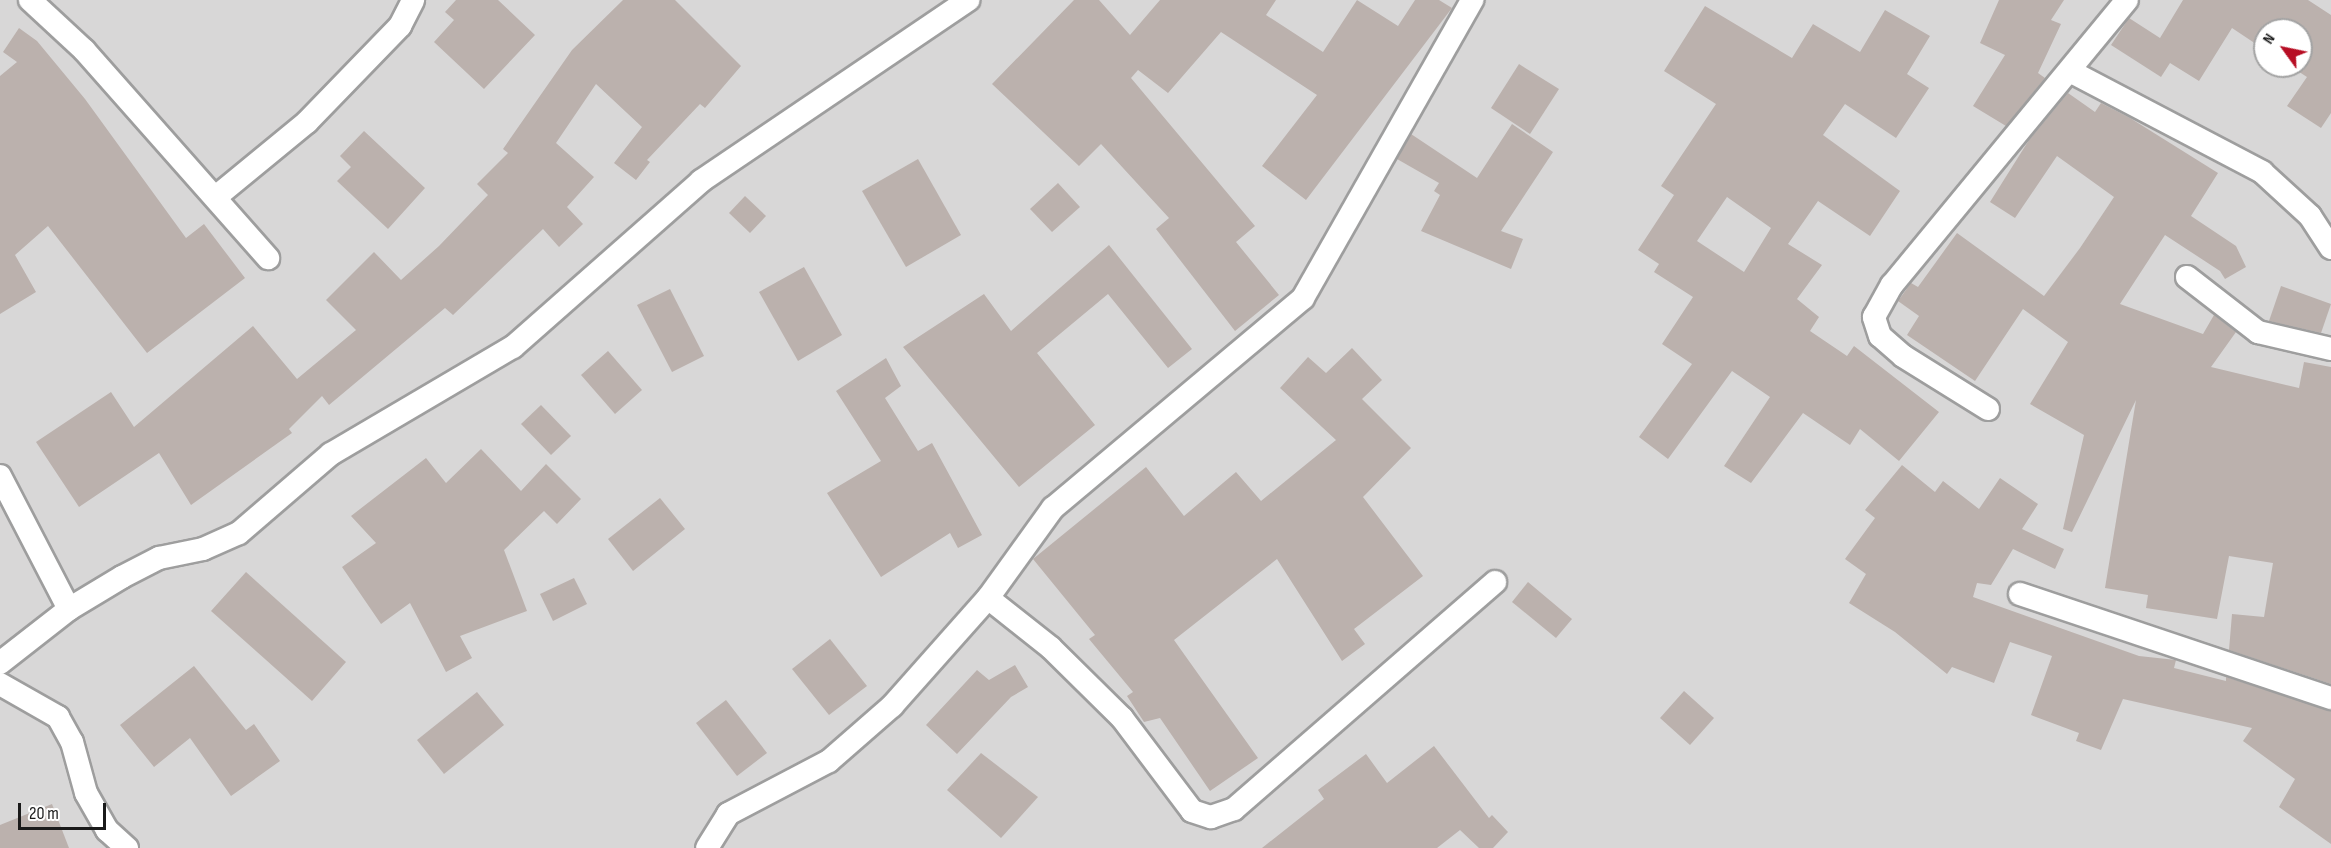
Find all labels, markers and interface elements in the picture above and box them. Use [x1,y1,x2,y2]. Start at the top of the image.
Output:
north arrow [2253,18,2313,78]
text: N [2259,30,2279,48]
scale bar [21,791,110,829]
text: 20 m [29,803,59,824]

